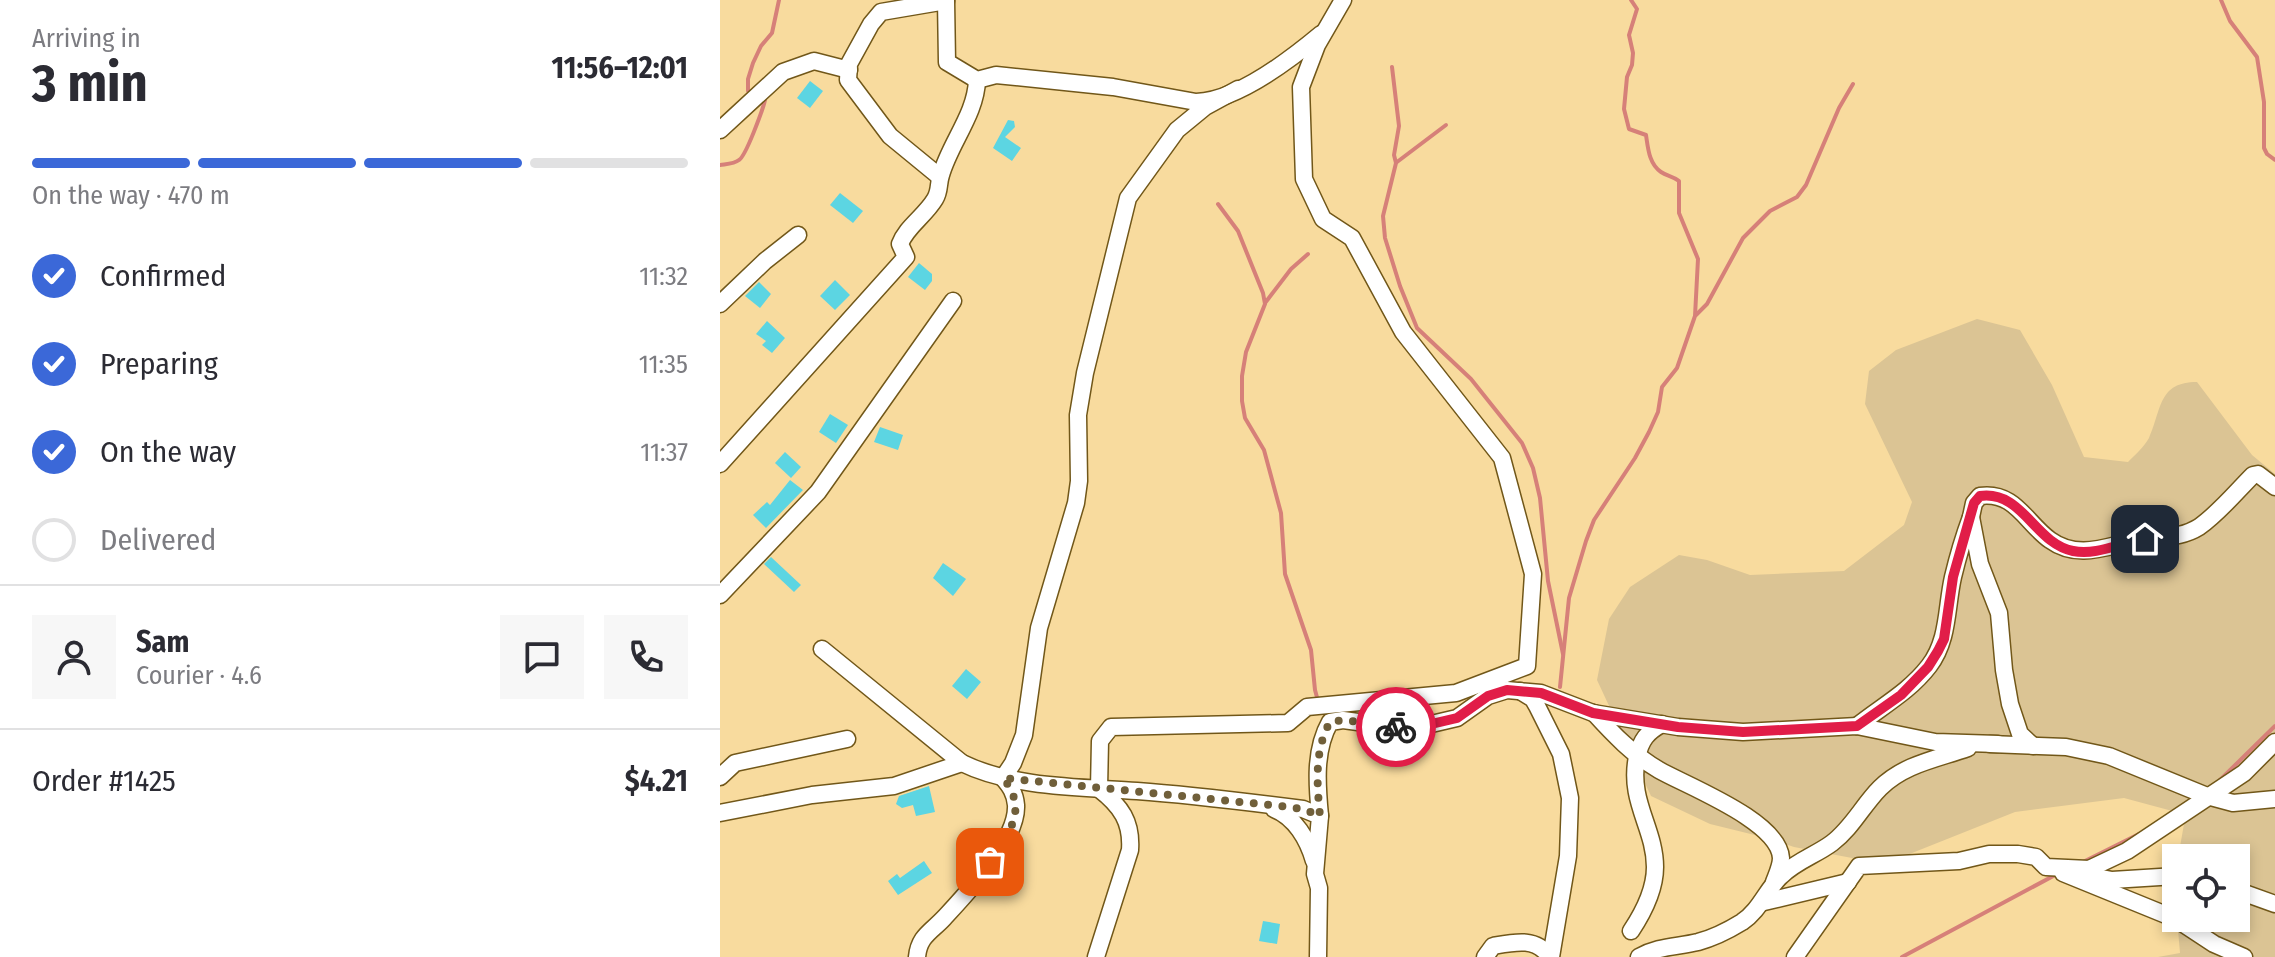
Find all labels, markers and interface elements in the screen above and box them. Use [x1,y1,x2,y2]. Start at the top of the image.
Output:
text: Arriving in [32,23,141,54]
text: 11:56–12:01 [552,50,688,86]
text: 3 min [32,52,148,115]
text: On the way · 470 m [32,180,230,211]
icon: check [32,254,76,298]
text: Confirmed [100,258,226,294]
text: 11:32 [639,261,688,292]
icon: check [32,342,76,386]
text: Preparing [100,346,218,382]
text: 11:35 [639,349,688,380]
icon: check [32,430,76,474]
text: On the way [100,434,236,470]
text: 11:37 [640,437,688,468]
pin [2111,505,2179,573]
icon: home [2123,517,2167,561]
text: Delivered [100,522,216,558]
button: person [32,615,116,699]
button: chat [500,615,584,699]
button: phone [604,615,688,699]
text: Sam [136,624,189,660]
text: Courier · 4.6 [136,660,262,691]
courier [1356,687,1436,767]
icon: bike [1374,705,1418,749]
text: Order #1425 [32,763,176,799]
text: $4.21 [625,763,688,799]
pin [956,828,1024,896]
icon: bag [968,840,1012,884]
map controls [2162,844,2250,932]
button: locate [2162,844,2250,932]

